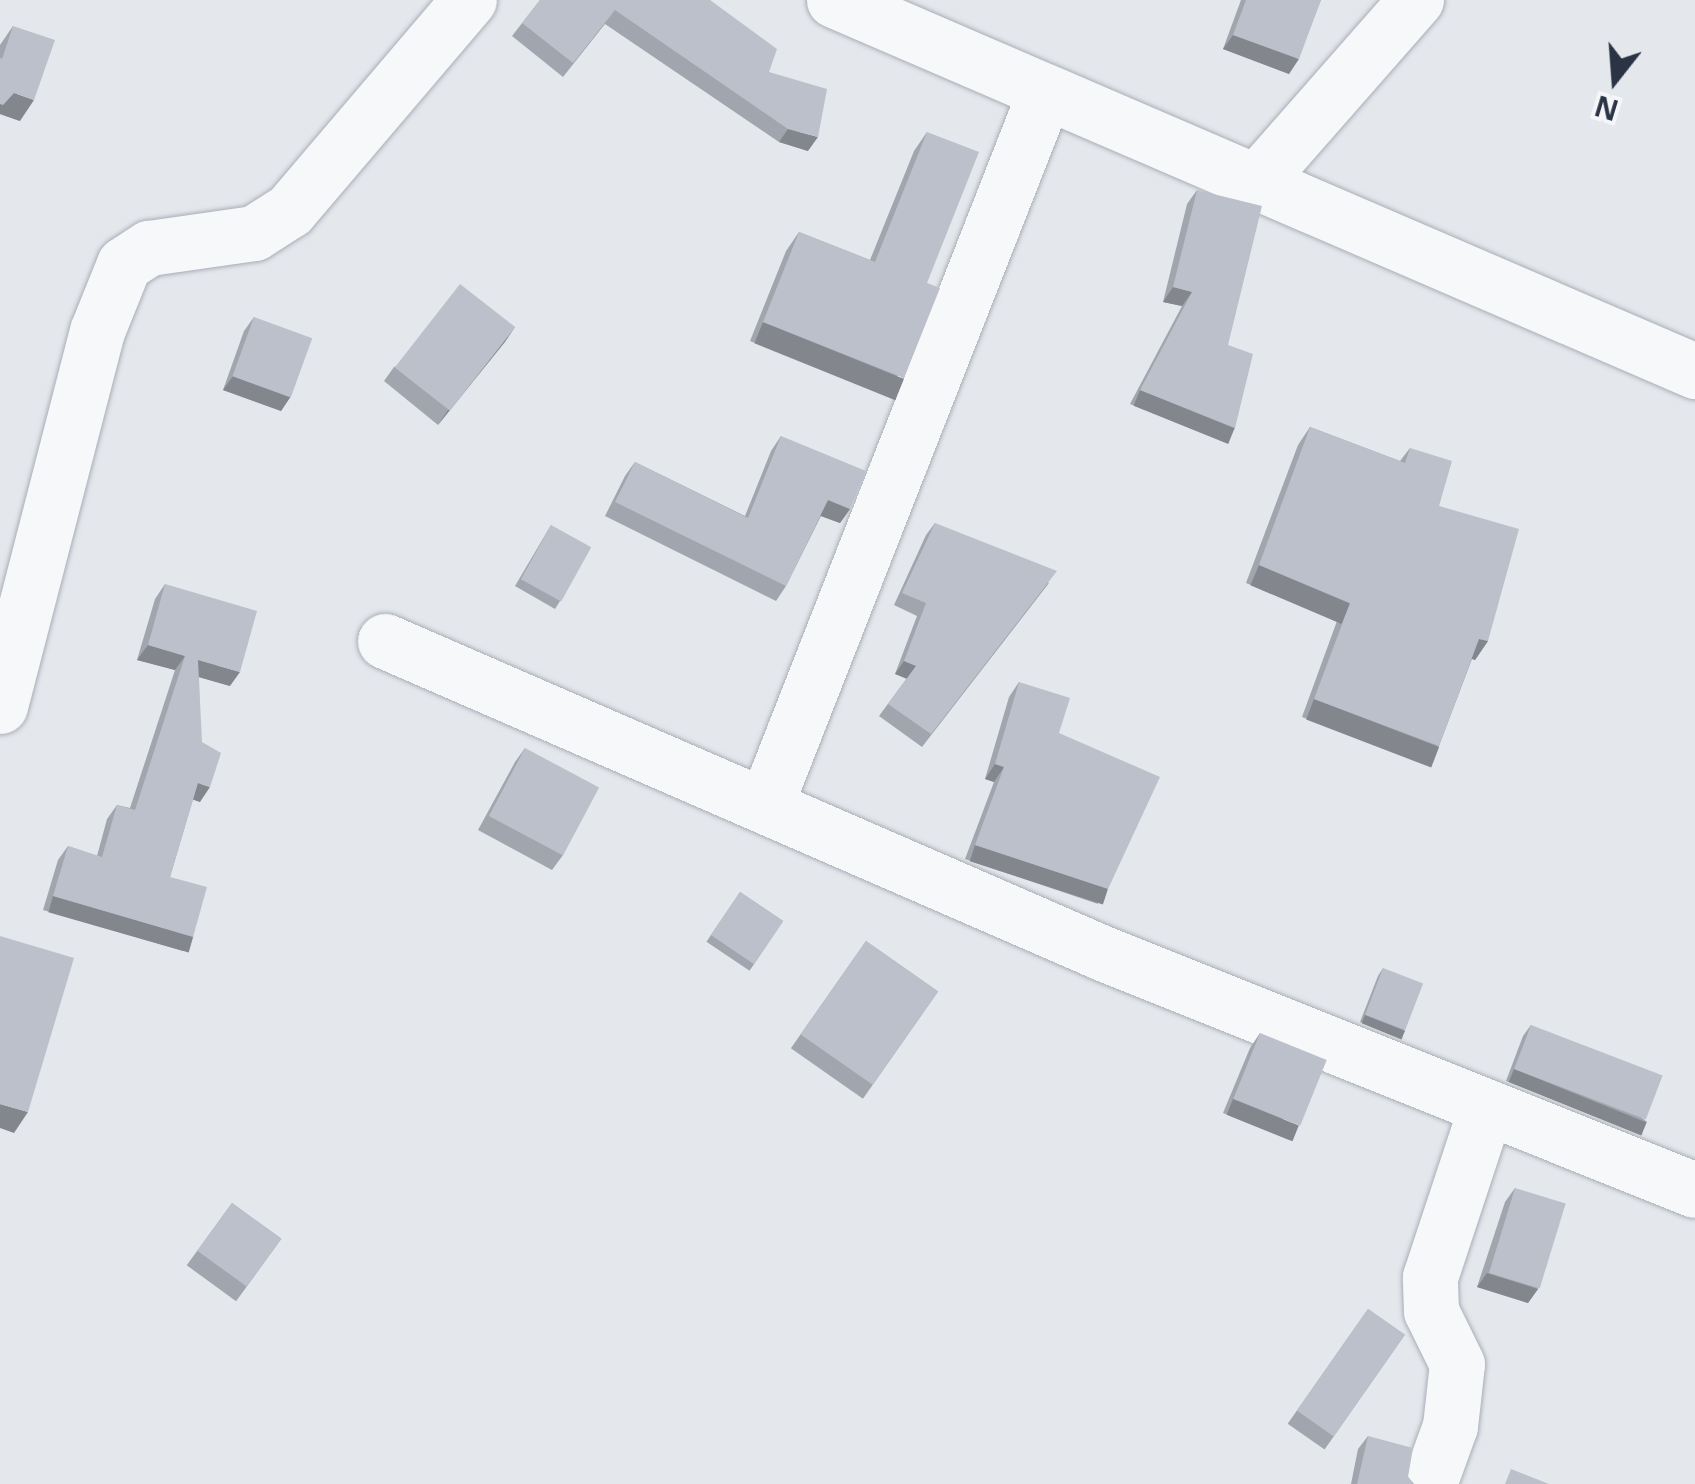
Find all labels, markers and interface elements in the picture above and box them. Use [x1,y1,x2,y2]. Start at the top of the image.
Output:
north arrow [1565,30,1665,130]
text: N [1590,87,1623,130]

